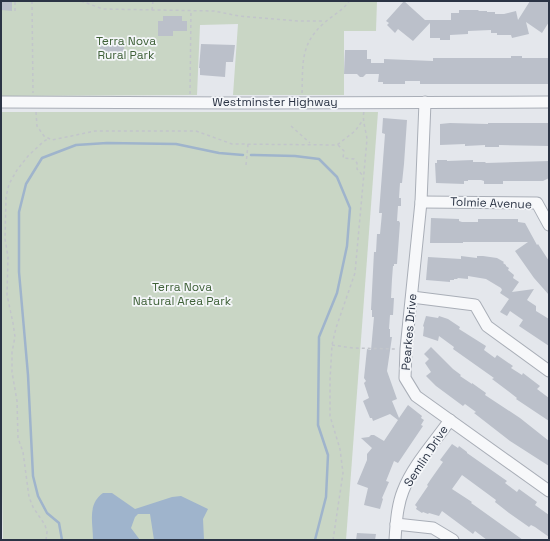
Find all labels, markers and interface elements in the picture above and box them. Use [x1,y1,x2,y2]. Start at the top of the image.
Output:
park label: Terra Nova Rural Park [96,33,156,63]
street label: Westminster Highway [212,94,338,110]
street label: Tolmie Avenue [450,194,532,212]
park label: Terra Nova Natural Area Park [133,279,232,309]
street label: Pearkes Drive [398,293,420,371]
street label: Semlin Drive [400,422,452,490]

